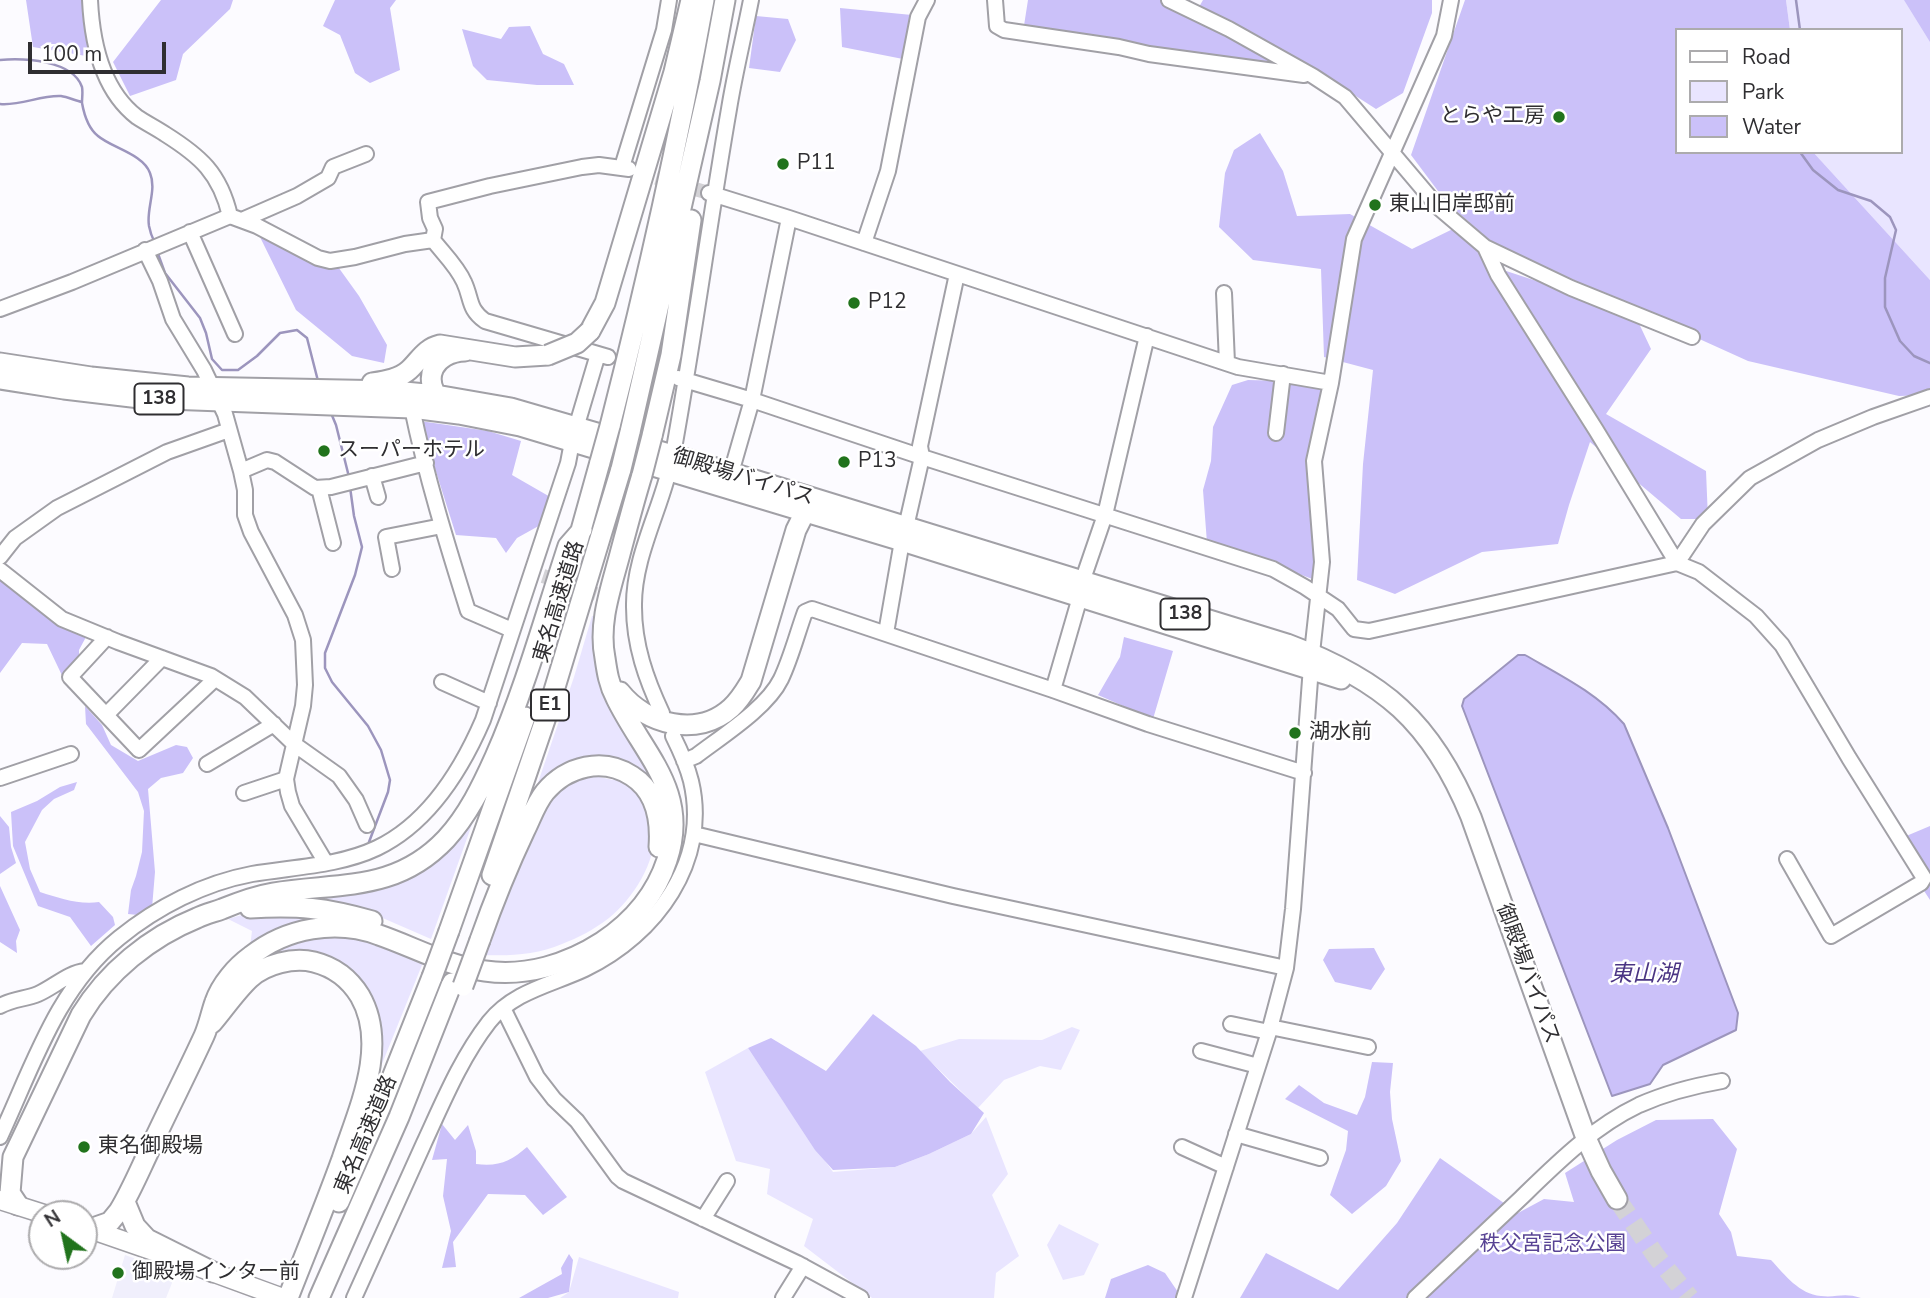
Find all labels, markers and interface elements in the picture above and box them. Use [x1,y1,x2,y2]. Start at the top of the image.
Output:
scale bar [32,28,170,72]
legend [1674,28,1902,154]
text: 100 m [41,40,102,68]
text: Road [1742,43,1791,71]
text: Park [1742,78,1784,106]
place label: とらや工房 [1440,104,1545,130]
marker: とらや工房 [1551,109,1567,125]
text: Water [1742,113,1801,141]
place label: P11 [797,151,835,177]
marker: P11 [775,156,791,172]
place label: 東山旧岸邸前 [1389,192,1515,218]
marker: 東山旧岸邸前 [1367,197,1383,213]
place label: P12 [868,290,906,316]
marker: P12 [846,295,862,311]
road number: 138 [134,384,184,414]
place label: スーパーホテル [338,438,485,464]
marker: スーパーホテル [316,443,332,459]
street label: 御殿場バイパス [669,444,817,512]
place label: P13 [858,449,896,475]
marker: P13 [836,454,852,470]
street label: 東名高速道路 [530,538,590,666]
road number: 138 [1160,598,1210,629]
road number: E1 [531,690,569,720]
place label: 湖水前 [1309,720,1372,746]
marker: 湖水前 [1287,725,1303,741]
street label: 御殿場バイパス [1490,901,1564,1047]
water label: 東山湖 [1610,961,1678,989]
street label: 東名高速道路 [331,1072,403,1198]
place label: 東名御殿場 [98,1134,203,1160]
marker: 東名御殿場 [76,1139,92,1155]
north arrow [28,1200,98,1270]
text: N [40,1204,66,1234]
park label: 秩父宮記念公園 [1480,1232,1626,1258]
place label: 御殿場インター前 [132,1260,300,1286]
marker: 御殿場インター前 [110,1265,126,1281]

